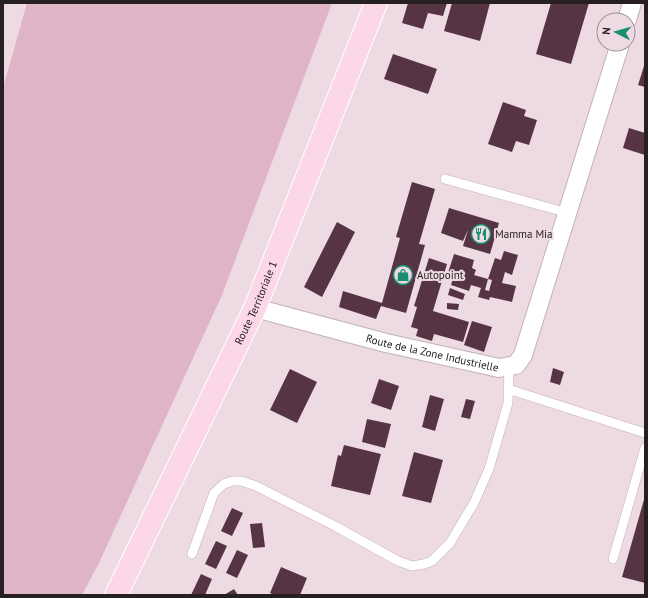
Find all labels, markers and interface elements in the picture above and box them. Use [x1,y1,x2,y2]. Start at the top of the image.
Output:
north arrow [596,12,636,52]
text: N [599,27,613,35]
restaurant icon: Mamma Mia [470,223,492,245]
place label: Mamma Mia [495,227,553,241]
street label: Route Territoriale 1 [231,259,280,347]
shop icon: Autopoint [392,264,414,286]
place label: Autopoint [417,268,464,282]
street label: Route de la Zone Industrielle [365,331,500,375]

